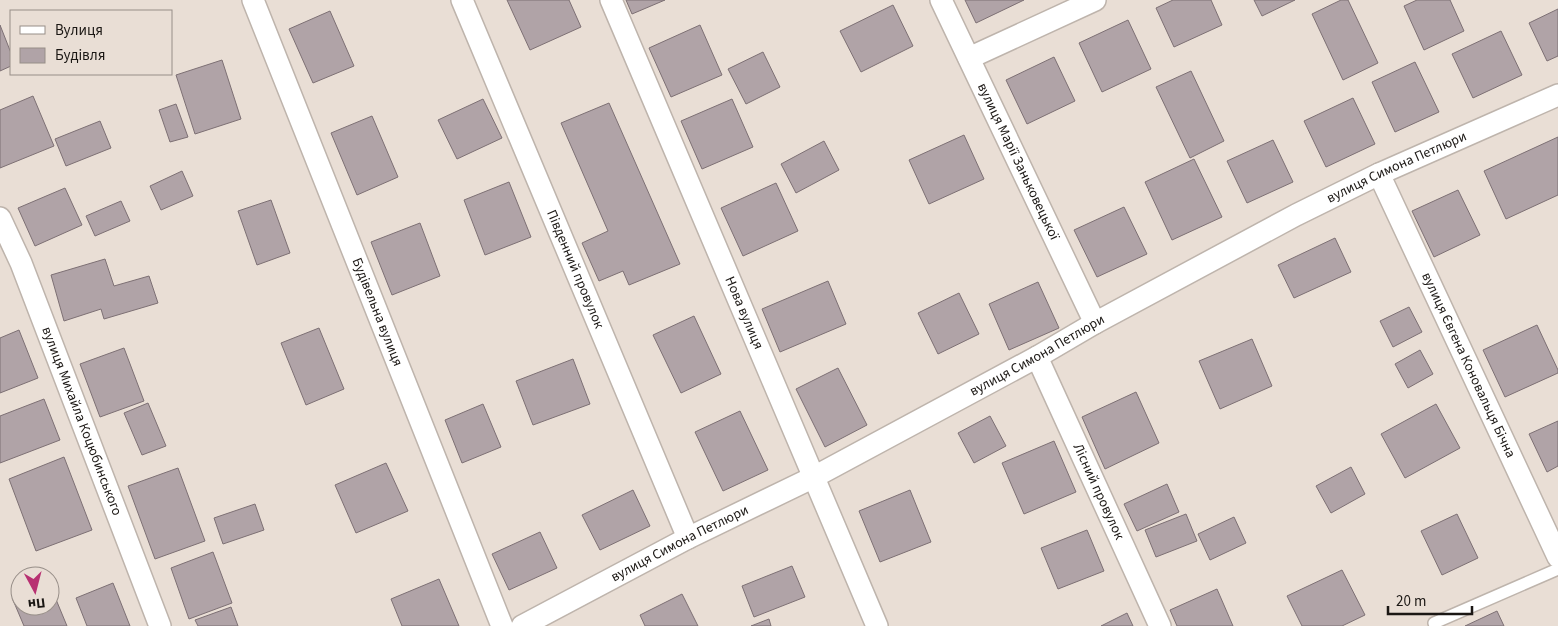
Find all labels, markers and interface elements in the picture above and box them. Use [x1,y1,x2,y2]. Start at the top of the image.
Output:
legend [10,10,172,75]
text: Вулиця [55,20,103,41]
text: Будівля [55,45,105,66]
street label: вулиця Марії Заньковецької [972,80,1064,244]
street label: вулиця Симона Петлюри [1323,127,1470,208]
street label: Південний провулок [541,207,609,332]
street label: Будівельна вулиця [347,255,408,369]
street label: вулиця Євгена Коновальця Бічна [1416,269,1520,461]
street label: Нова вулиця [720,273,768,353]
street label: вулиця Симона Петлюри [966,310,1108,401]
street label: вулиця Михайла Коцюбинського [36,324,127,518]
street label: Лісний провулок [1068,440,1129,543]
street label: вулиця Симона Петлюри [607,500,752,587]
north arrow [10,566,60,616]
scale bar [1388,584,1472,616]
text: 20 m [1396,591,1426,612]
text: Пн [27,592,46,614]

